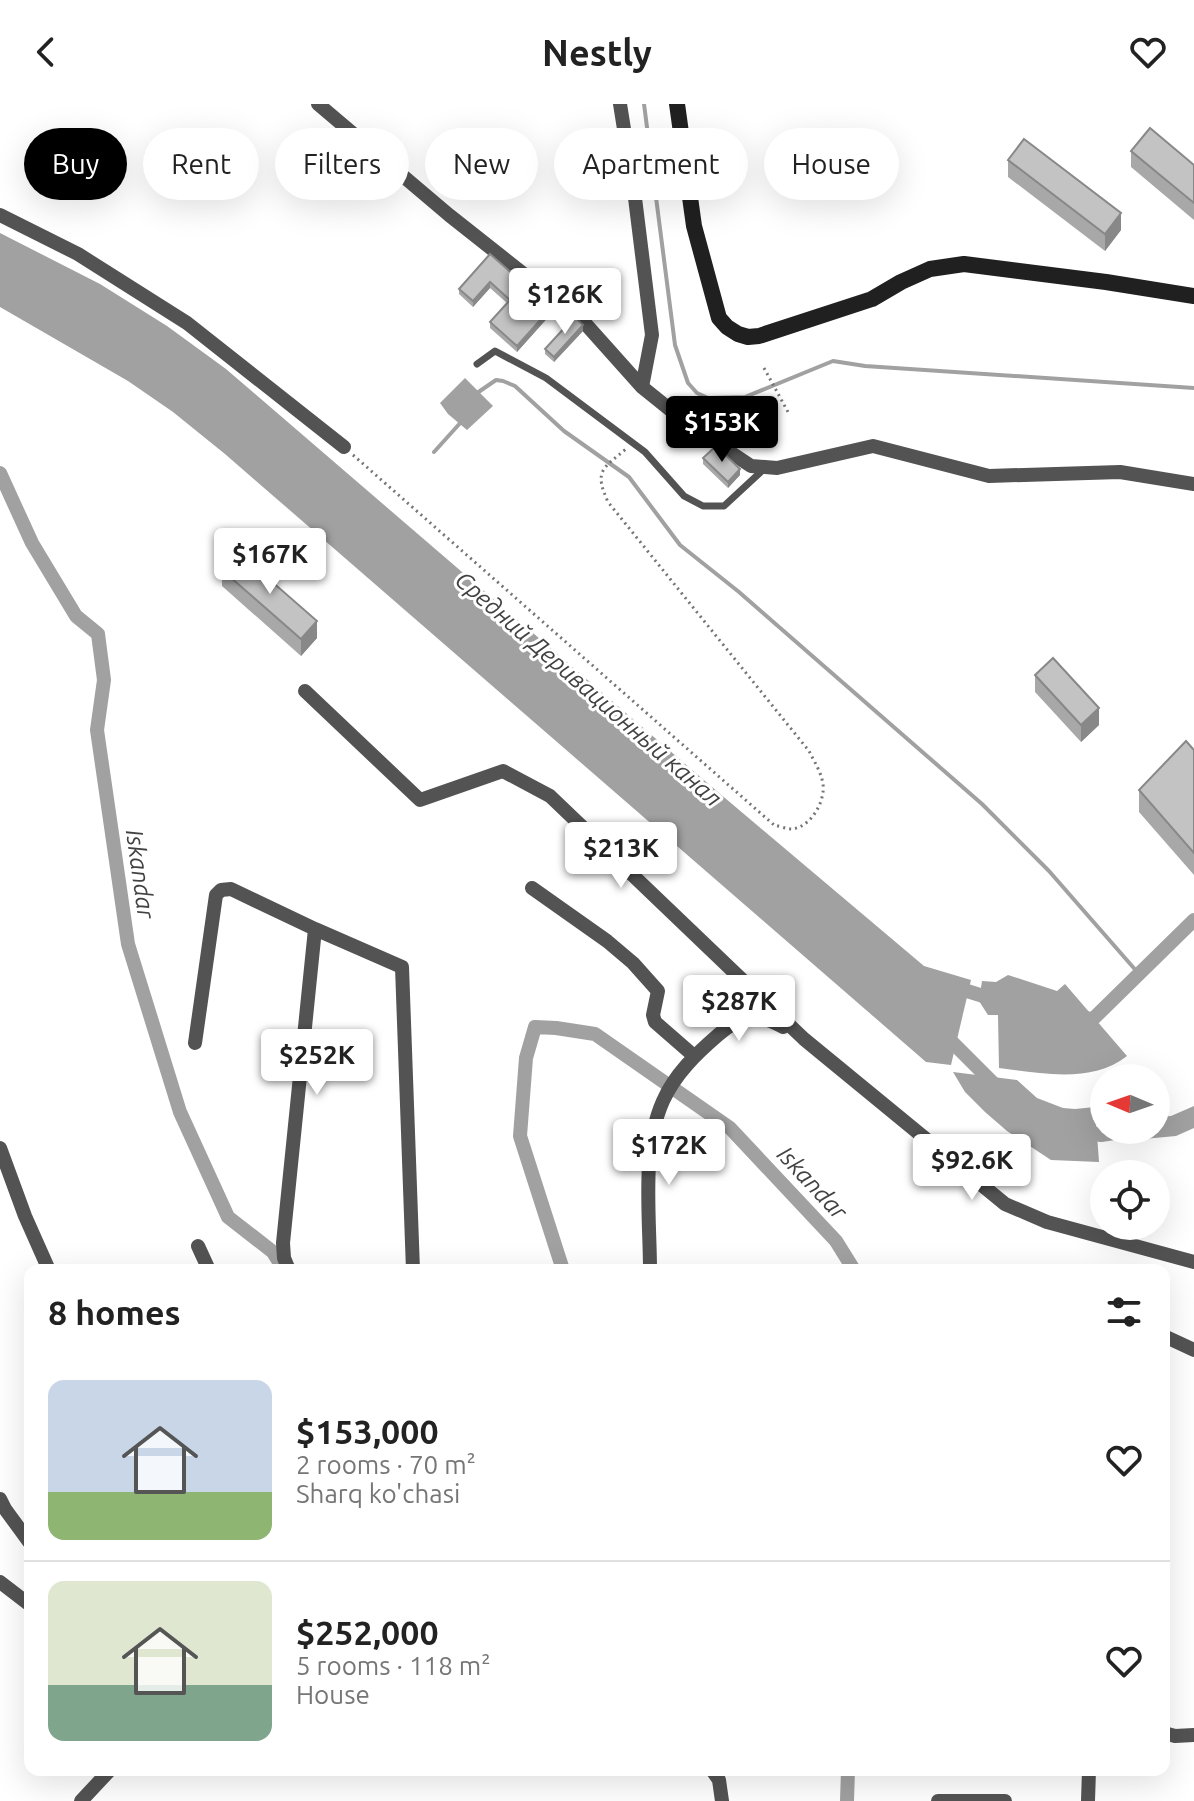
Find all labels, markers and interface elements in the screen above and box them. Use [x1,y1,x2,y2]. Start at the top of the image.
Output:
icon: back [24,30,68,74]
icon: heart [1126,30,1170,74]
text: Nestly [542,32,652,73]
chip: Buy [24,128,127,200]
chip: Rent [143,128,259,200]
chip: Filters [275,128,409,200]
chip: New [425,128,538,200]
chip: Apartment [554,128,748,200]
chip: House [764,128,899,200]
pin: $126K [509,268,621,336]
text: $126K [527,279,603,308]
pin: $153K [666,396,778,464]
text: $153K [684,407,760,436]
pin: $167K [214,528,326,596]
text: $167K [232,539,308,568]
water label: Средний Деривационный канал [450,566,727,811]
pin: $213K [565,822,677,890]
water label: Iskandar [121,828,160,921]
text: $213K [583,833,659,862]
pin: $287K [683,975,795,1043]
text: $287K [701,986,777,1015]
pin: $252K [261,1029,373,1097]
text: $252K [279,1040,355,1069]
north arrow [1090,1064,1170,1144]
map controls [1090,1064,1170,1240]
pin: $172K [613,1119,725,1187]
text: $172K [631,1130,707,1159]
pin: $92.6K [907,1134,1037,1202]
water label: Iskandar [772,1141,853,1225]
text: $92.6K [931,1145,1013,1174]
button: locate [1090,1160,1170,1240]
icon: filters [1102,1290,1146,1334]
text: 8 homes [48,1293,181,1331]
icon: home [112,1412,208,1508]
text: $153,000 [296,1412,439,1450]
icon: heart [1102,1438,1146,1482]
text: 2 rooms · 70 m² [296,1450,476,1479]
text: Sharq ko'chasi [296,1479,460,1508]
icon: home [112,1613,208,1709]
text: $252,000 [296,1613,439,1651]
icon: heart [1102,1639,1146,1683]
text: 5 rooms · 118 m² [296,1651,491,1680]
text: House [296,1680,370,1709]

